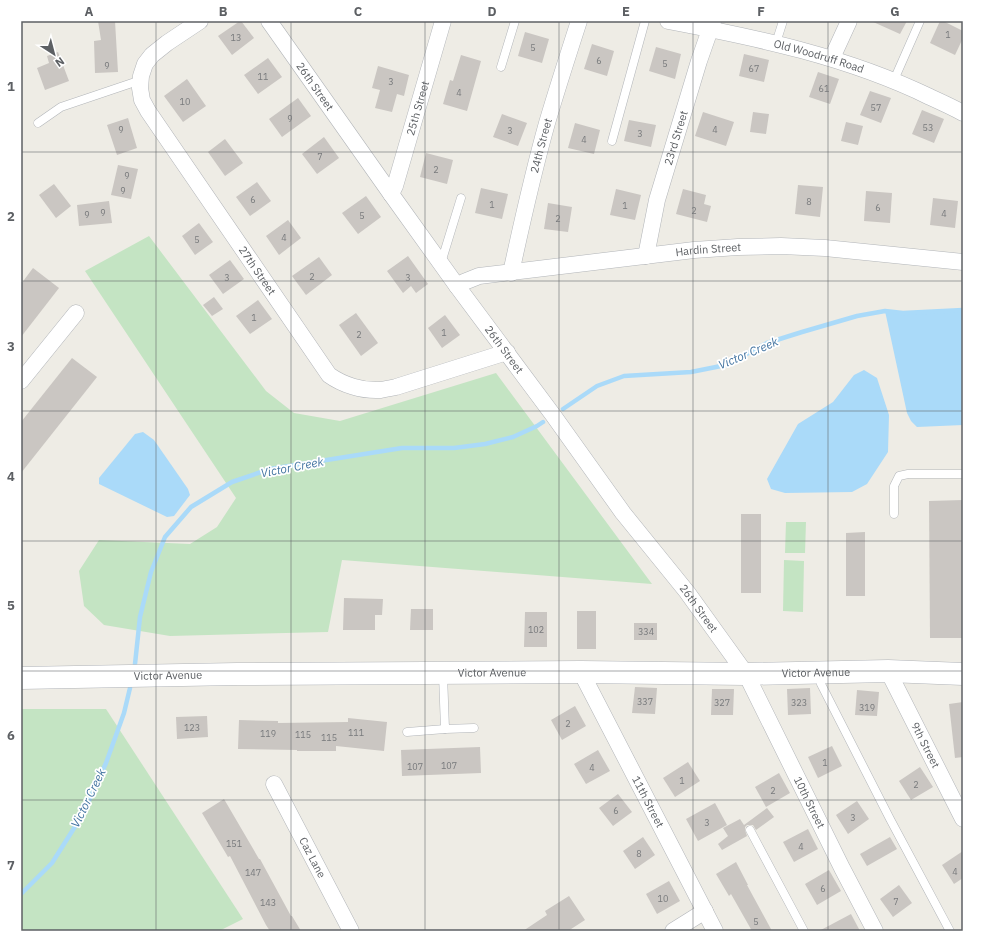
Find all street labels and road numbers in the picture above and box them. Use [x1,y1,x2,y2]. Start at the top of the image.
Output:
street label: Old Woodruff Road [772,36,866,76]
street label: 26th Street [293,59,337,113]
street label: 25th Street [403,79,432,137]
street label: 23rd Street [661,109,691,167]
street label: 24th Street [527,116,555,174]
street label: Hardin Street [675,240,741,259]
street label: 27th Street [236,243,279,298]
street label: 26th Street [482,323,527,376]
street label: 26th Street [677,581,721,635]
street label: Victor Avenue [458,665,526,680]
street label: Victor Avenue [782,665,850,680]
street label: Victor Avenue [134,668,202,683]
street label: 9th Street [908,720,943,770]
street label: 11th Street [629,774,667,830]
street label: 10th Street [791,774,828,831]
street label: Caz Lane [296,835,329,880]

